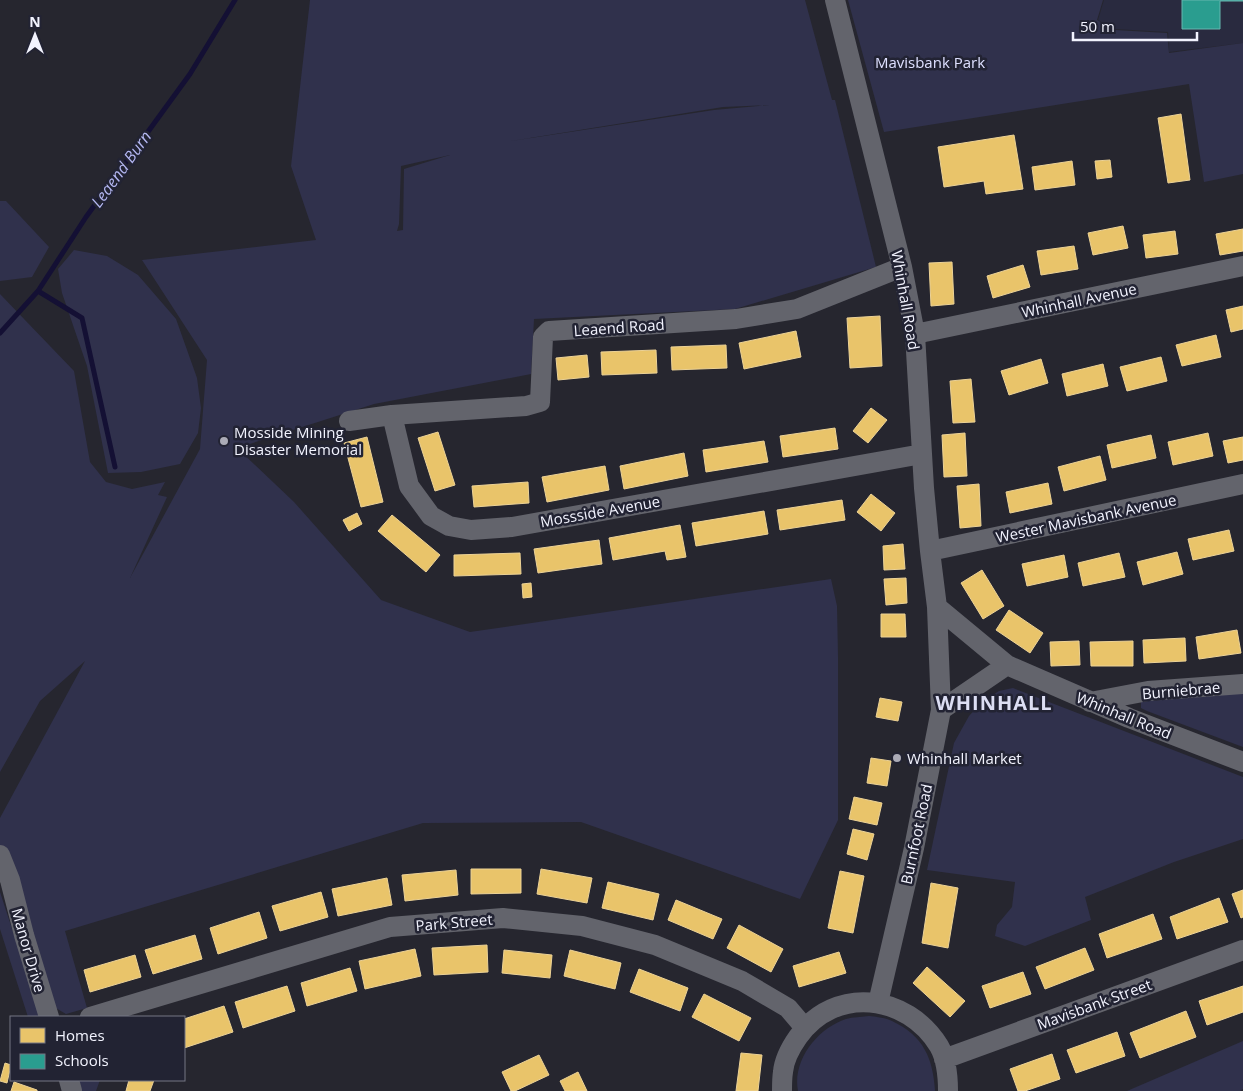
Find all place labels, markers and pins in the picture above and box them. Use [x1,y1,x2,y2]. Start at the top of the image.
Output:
place label: Mosside Mining Disaster Memorial [234,422,362,459]
marker: Mosside Mining Disaster Memorial [218,435,230,447]
place label: Whinhall Market [907,748,1022,768]
marker: Whinhall Market [891,752,903,764]

